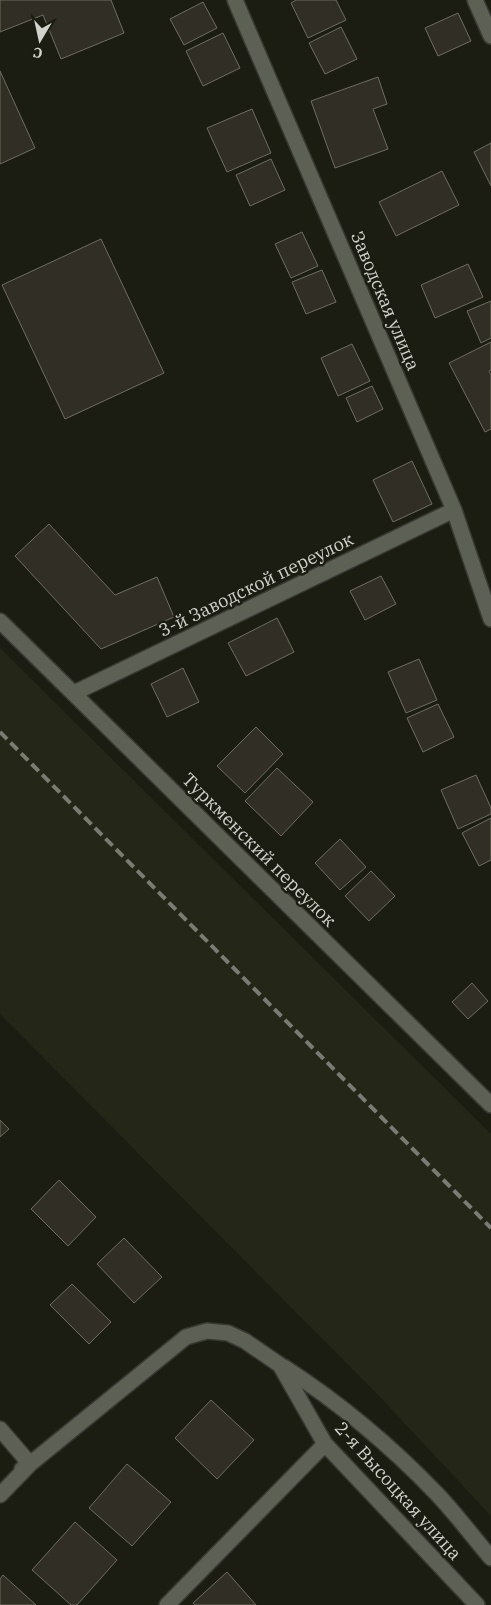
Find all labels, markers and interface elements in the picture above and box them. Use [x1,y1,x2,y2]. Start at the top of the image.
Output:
north arrow [15,15,65,65]
text: С [32,43,44,62]
street label: Заводская улица [346,228,425,374]
street label: 3-й Заводской переулок [155,527,357,642]
street label: Туркменский переулок [178,768,342,932]
street label: 2-я Высоцкая улица [330,1417,467,1565]

